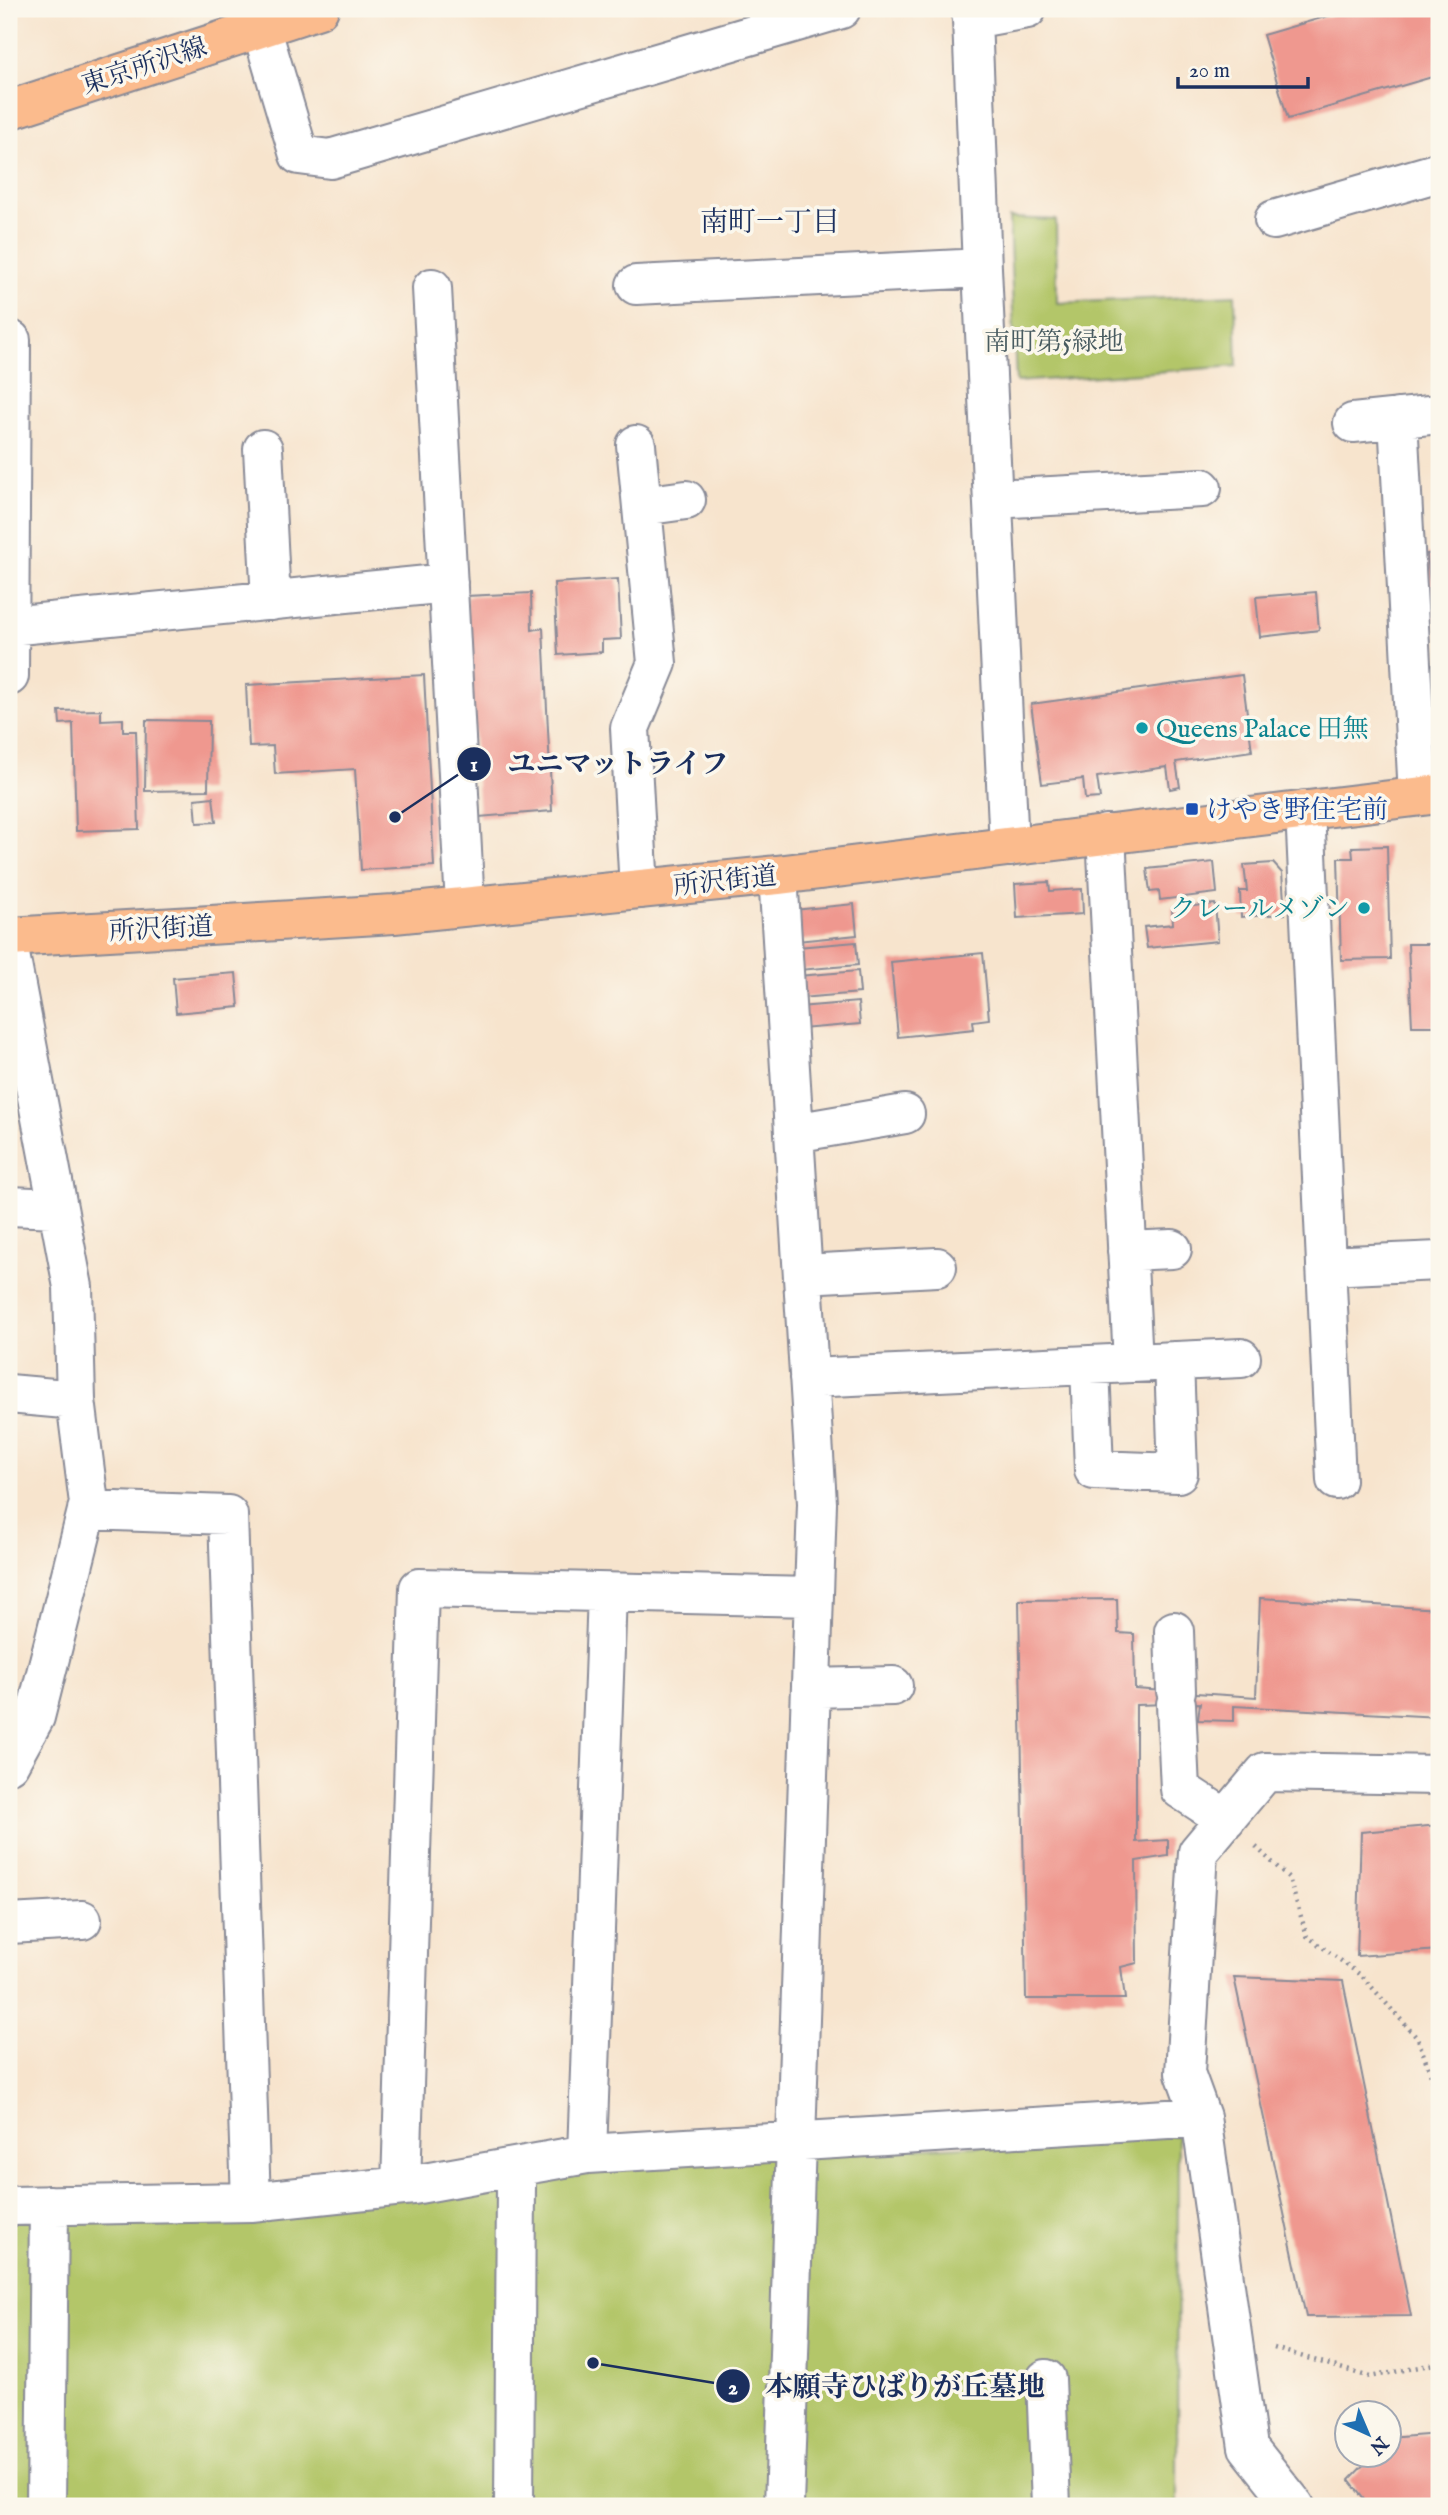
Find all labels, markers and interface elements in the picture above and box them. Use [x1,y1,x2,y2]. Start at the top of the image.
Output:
street label: 東京所沢線 [78,31,211,102]
scale bar [1178,46,1308,90]
text: 20 m [1189,58,1230,85]
district label: 南町一丁目 [700,206,840,241]
park label: 南町第5緑地 [984,326,1124,359]
place label: Queens Palace 田無 [1156,713,1369,746]
marker: Queens Palace 田無 [1134,720,1150,736]
callout: ユニマットライフ [457,739,744,788]
text: ユニマットライフ [507,748,729,783]
text: 1 [470,752,478,779]
place label: けやき野住宅前 [1206,794,1388,827]
marker: けやき野住宅前 [1184,801,1200,817]
street label: 所沢街道 [672,860,779,903]
place label: クレールメゾン [1170,893,1350,926]
marker: クレールメゾン [1356,900,1372,916]
street label: 所沢街道 [108,910,214,949]
callout: 本願寺ひばりが丘墓地 [716,2362,1059,2411]
text: 本願寺ひばりが丘墓地 [765,2371,1045,2406]
text: 2 [728,2375,738,2402]
north arrow [1332,2400,1402,2470]
text: N [1364,2430,1393,2460]

